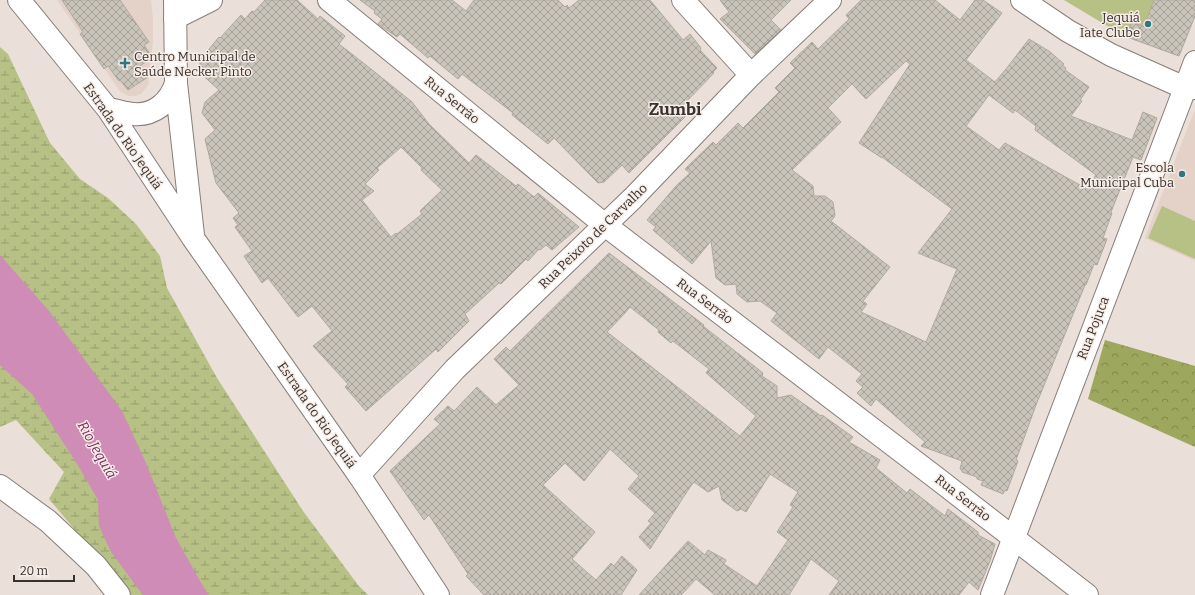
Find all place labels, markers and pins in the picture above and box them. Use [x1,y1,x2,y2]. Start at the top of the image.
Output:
place label: Jequiá Iate Clube [1080,10,1140,40]
marker: Jequiá Iate Clube [1143,19,1153,29]
place label: Centro Municipal de Saúde Necker Pinto [134,49,256,79]
marker: Centro Municipal de Saúde Necker Pinto [119,57,131,69]
place label: Escola Municipal Cuba [1080,160,1174,190]
marker: Escola Municipal Cuba [1177,169,1187,179]

